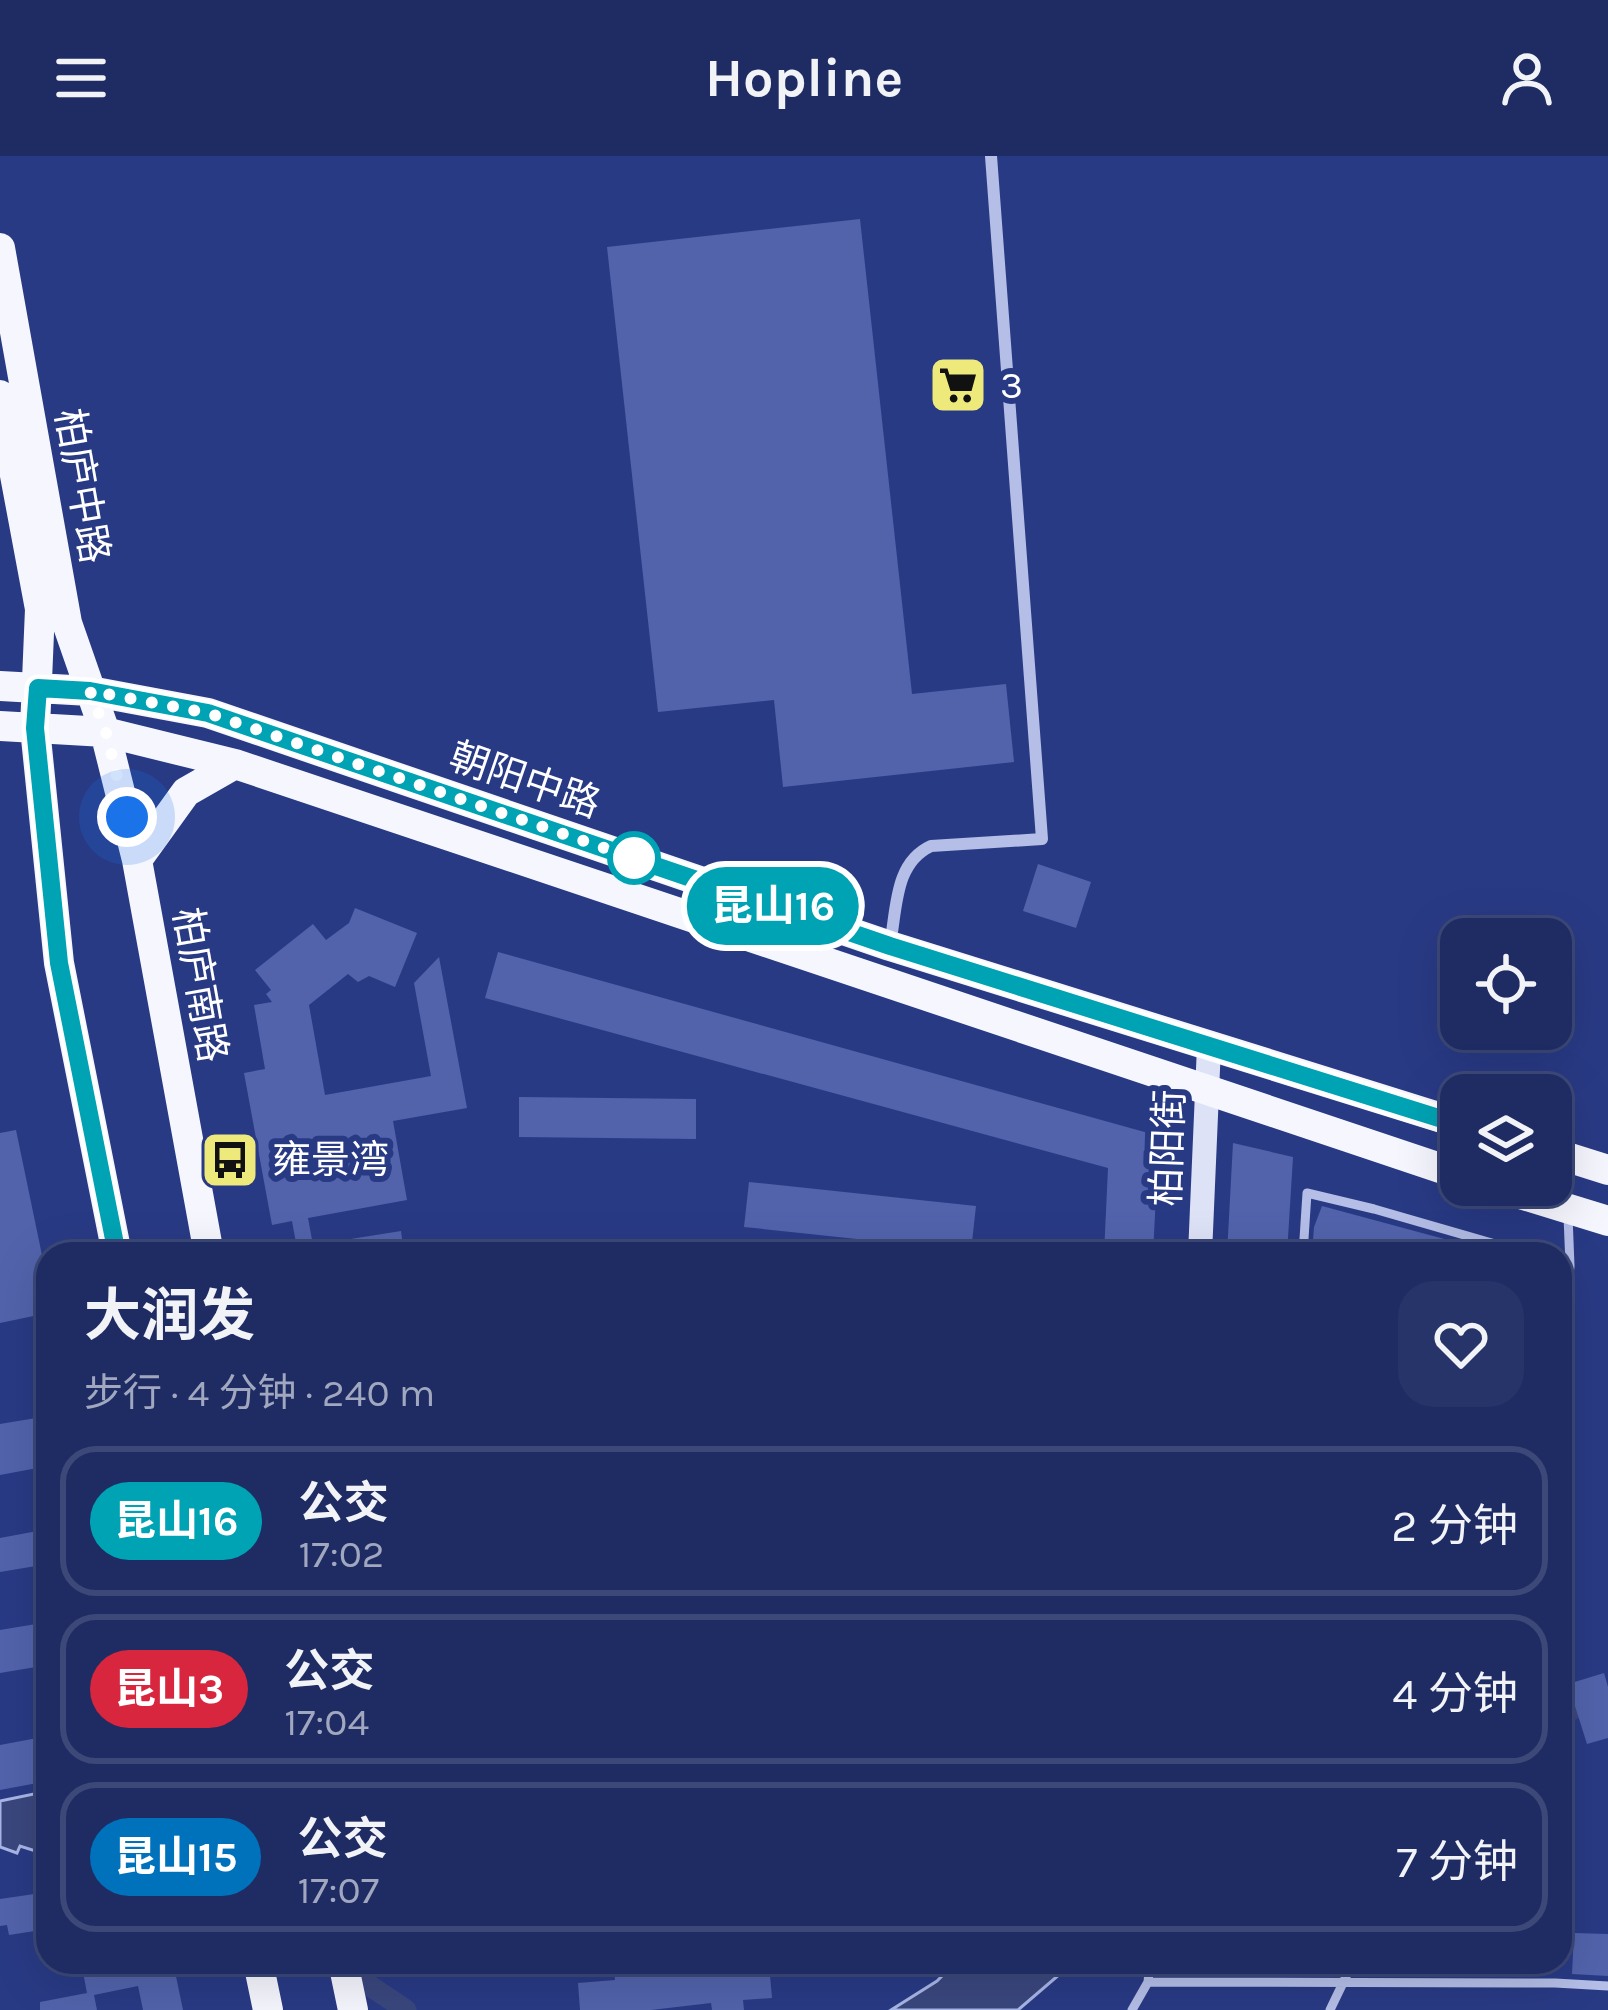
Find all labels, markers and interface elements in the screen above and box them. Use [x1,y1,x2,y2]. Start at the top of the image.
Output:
icon: menu [48,45,114,111]
icon: person [1494,45,1560,111]
text: Hopline [705,46,903,110]
supermarket icon: 3 [927,354,989,416]
place label: 3 [1000,362,1023,408]
street label: 柏庐中路 [46,405,118,567]
street label: 朝阳中路 [444,733,606,827]
your location [97,787,157,847]
unlabelled marker [609,833,659,883]
line badge: 昆山16 [689,867,857,945]
text: 昆山16 [711,881,835,931]
street label: 柏庐南路 [164,904,236,1066]
map controls [1440,918,1572,1206]
button: locate [1440,918,1572,1050]
button: layers [1440,1074,1572,1206]
street label: 柏阳街 [1143,1089,1193,1207]
bus stop icon: 雍景湾 [199,1129,261,1191]
place label: 雍景湾 [272,1137,389,1183]
button: heart [1398,1281,1524,1407]
text: 大润发 [84,1283,255,1349]
text: 步行 · 4 分钟 · 240 m [84,1370,435,1416]
text: 公交 [298,1477,388,1529]
text: 昆山16 [114,1496,238,1546]
text: 2 分钟 [1391,1500,1518,1552]
text: 17:02 [298,1531,384,1577]
text: 公交 [284,1645,374,1697]
text: 昆山3 [114,1664,224,1714]
text: 4 分钟 [1392,1668,1518,1720]
text: 17:04 [284,1699,369,1745]
text: 公交 [297,1813,387,1865]
text: 昆山15 [114,1832,237,1882]
text: 7 分钟 [1396,1836,1518,1888]
text: 17:07 [297,1867,379,1913]

